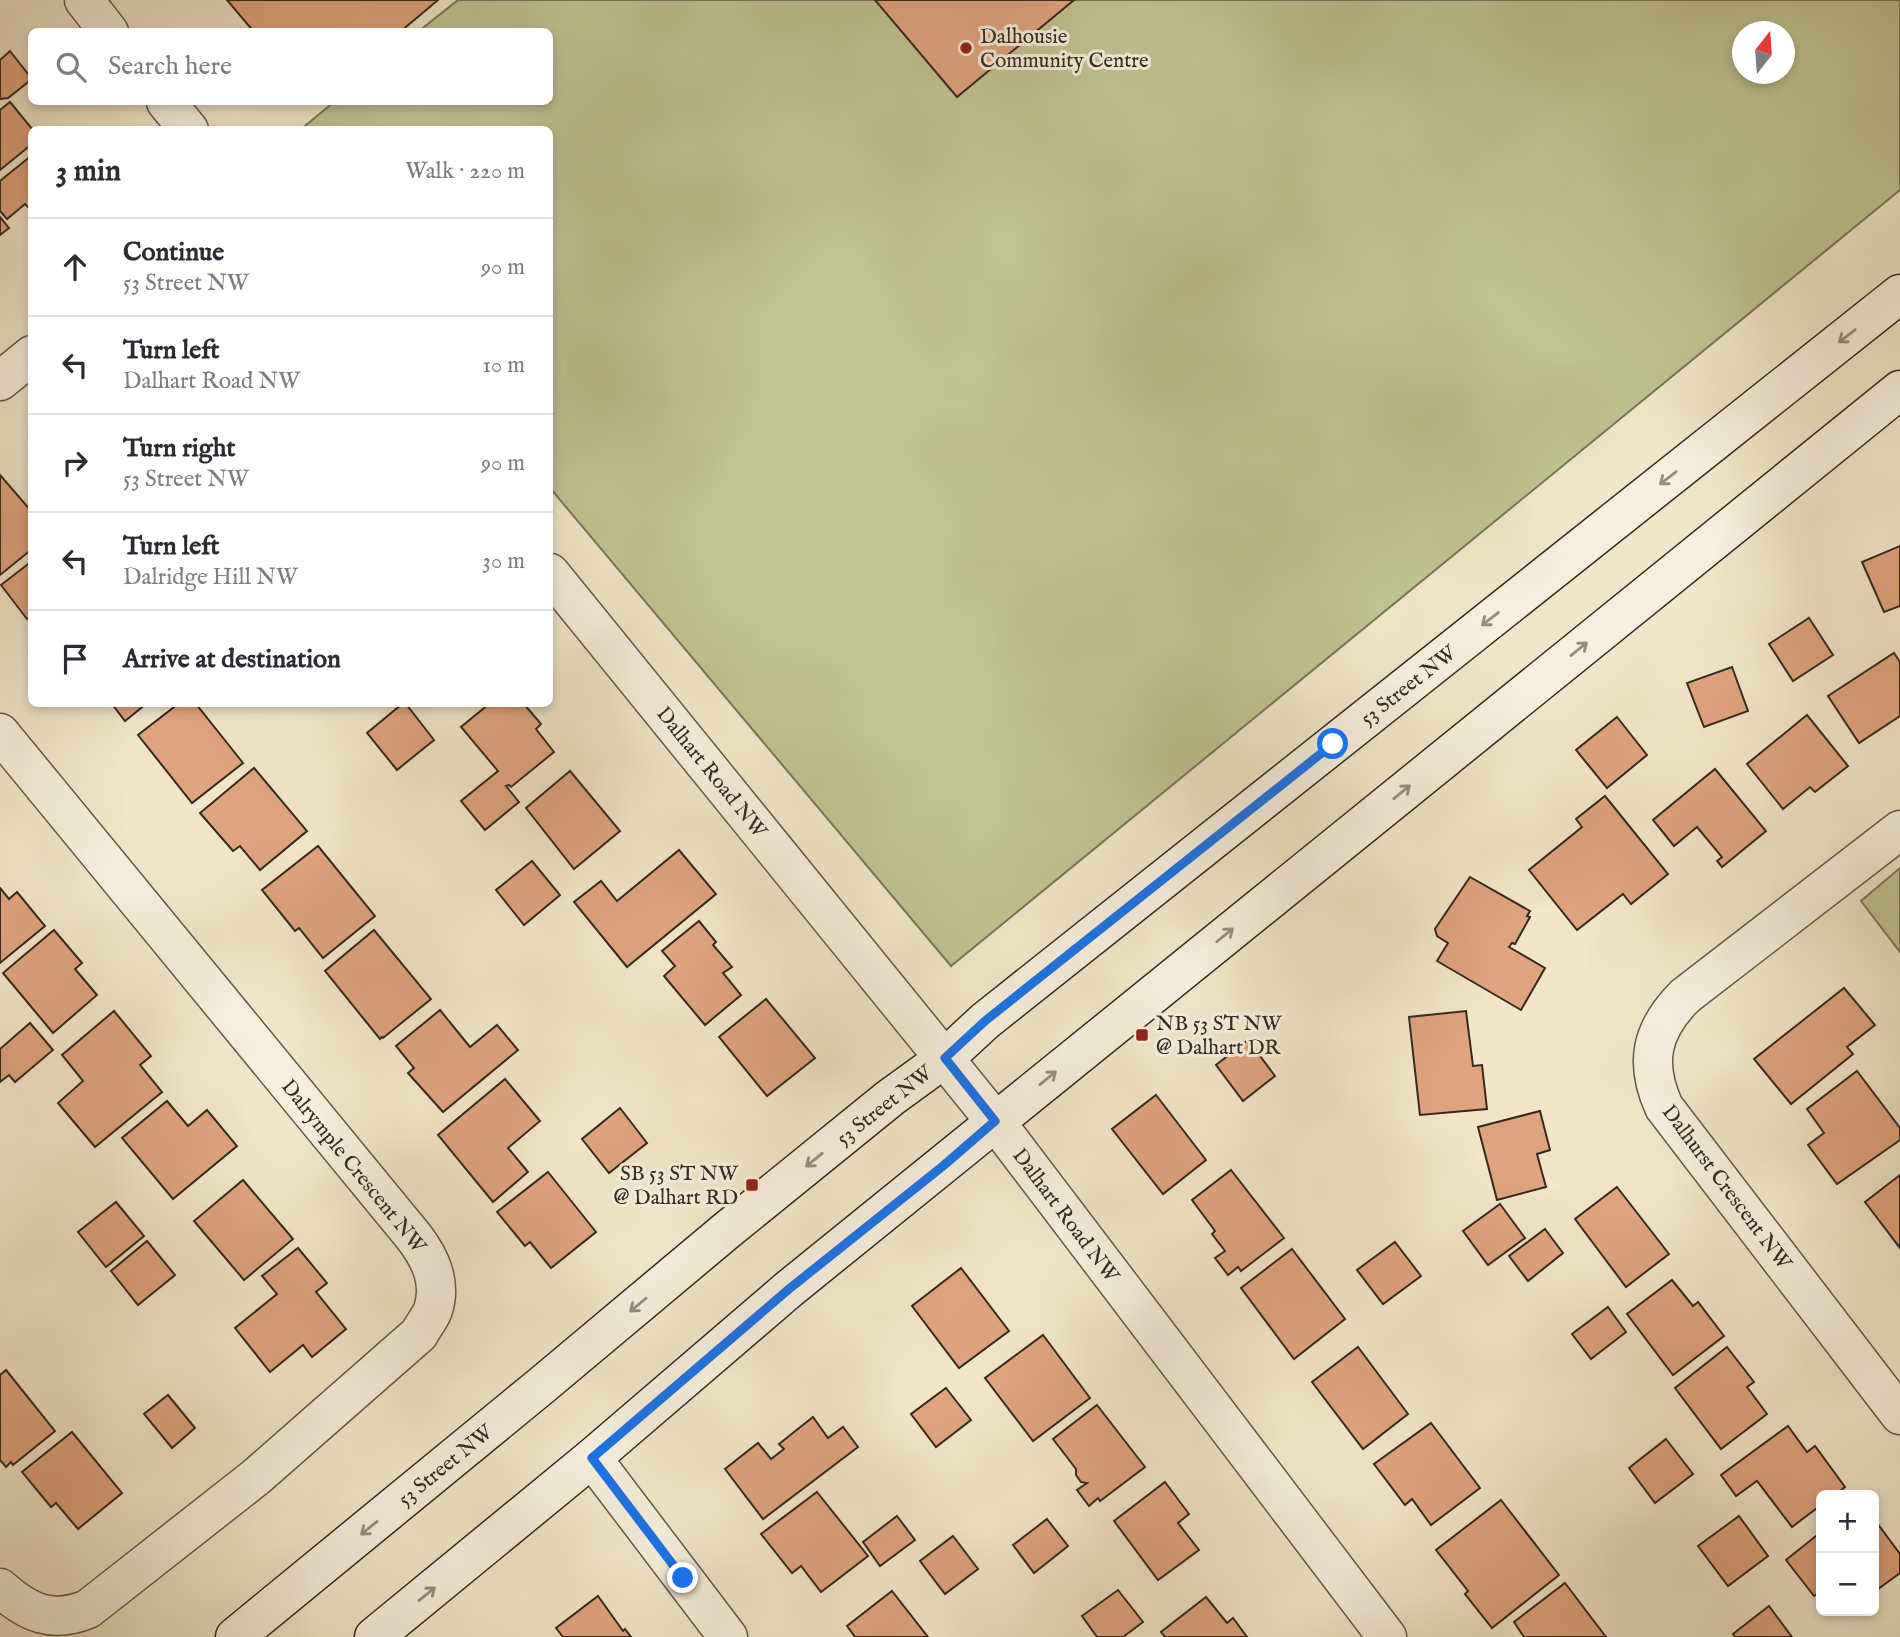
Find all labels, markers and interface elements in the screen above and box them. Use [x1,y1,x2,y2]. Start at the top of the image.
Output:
north arrow [1732,21,1795,84]
place label: Dalhousie Community Centre [980,24,1149,75]
search box [28,28,553,105]
marker: Dalhousie Community Centre [958,40,974,56]
icon: search [52,48,90,86]
text: Search here [108,50,232,83]
text: 3 min [56,153,121,191]
text: Walk · 220 m [405,157,525,186]
text: Continue [123,236,224,269]
icon: ahead [56,248,94,286]
text: 90 m [481,253,525,282]
text: 53 Street NW [123,269,249,298]
one-way arrow [1838,329,1856,344]
text: Turn left [123,334,220,367]
icon: left [56,346,94,384]
text: 10 m [482,351,525,380]
text: Dalhart Road NW [123,367,300,396]
text: Turn right [123,432,236,465]
icon: right [56,444,94,482]
text: 90 m [481,449,525,478]
text: 53 Street NW [123,465,249,494]
one-way arrow [1660,470,1678,485]
text: Turn left [123,530,220,563]
icon: left [56,542,94,580]
text: 30 m [482,547,525,576]
text: Dalridge Hill NW [123,563,298,592]
one-way arrow [1482,612,1500,627]
icon: arrive [56,640,94,678]
street label: 53 Street NW [1355,640,1463,732]
one-way arrow [1570,641,1588,657]
text: Arrive at destination [123,643,341,676]
street label: Dalhart Road NW [649,702,773,845]
route start [1317,728,1348,759]
one-way arrow [1393,784,1411,800]
one-way arrow [1216,927,1234,943]
place label: NB 53 ST NW @ Dalhart DR [1156,1011,1282,1062]
marker: NB 53 ST NW @ Dalhart DR [1134,1027,1150,1043]
street label: 53 Street NW [831,1060,939,1152]
one-way arrow [1039,1070,1057,1086]
street label: Dalrymple Crescent NW [274,1074,432,1260]
street label: Dalhurst Crescent NW [1655,1100,1797,1277]
street label: Dalhart Road NW [1005,1143,1125,1289]
one-way arrow [805,1152,823,1168]
place label: SB 53 ST NW @ Dalhart RD [613,1161,739,1212]
marker: SB 53 ST NW @ Dalhart RD [744,1177,760,1193]
one-way arrow [630,1297,648,1313]
street label: 53 Street NW [393,1419,500,1513]
map controls [1816,1490,1879,1616]
button: + [1816,1490,1879,1553]
one-way arrow [360,1520,378,1536]
button: − [1816,1553,1879,1616]
route end [667,1562,698,1593]
one-way arrow [417,1586,435,1602]

